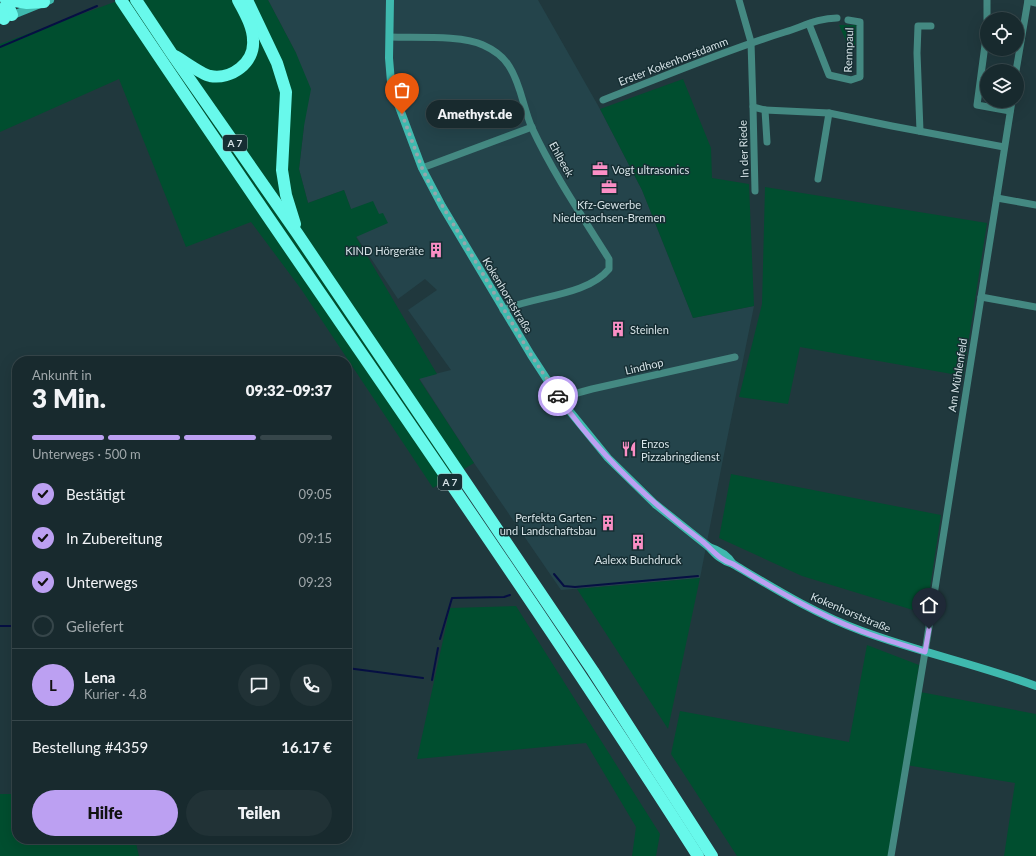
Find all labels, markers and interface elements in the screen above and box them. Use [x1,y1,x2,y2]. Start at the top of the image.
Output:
map controls [980,12,1024,108]
button: locate [980,12,1024,56]
street label: Rennpaul [841,27,855,73]
street label: Erster Kokenhorstdamm [616,34,730,88]
button: layers [980,64,1024,108]
pin [385,73,419,114]
icon: bag [391,79,413,101]
callout: Amethyst.de [426,100,524,128]
text: Amethyst.de [438,106,512,122]
street label: In der Riede [735,120,751,178]
road number: A 7 [223,135,247,151]
street label: Ehlbeek [547,139,577,179]
office icon: Vogt ultrasonics [591,160,609,178]
place label: Vogt ultrasonics [612,163,689,176]
office icon: Kfz-Gewerbe Niedersachsen-Bremen [600,178,618,196]
place label: Kfz-Gewerbe Niedersachsen-Bremen [553,198,665,224]
building icon: KIND Hörgeräte [427,241,445,259]
place label: KIND Hörgeräte [345,244,424,257]
street label: Kokenhorststraße [480,255,536,335]
building icon: Steinlen [609,320,627,338]
place label: Steinlen [630,323,669,336]
street label: Am Mühlenfeld [945,337,969,413]
street label: Lindhop [623,355,665,377]
text: Ankunft in [32,367,92,383]
courier [538,376,578,416]
text: 09:32–09:37 [246,381,332,399]
text: 3 Min. [32,382,106,414]
icon: car [547,385,569,407]
place label: Enzos Pizzabringdienst [641,437,720,463]
restaurant icon: Enzos Pizzabringdienst [620,440,638,458]
text: Unterwegs · 500 m [32,446,141,462]
road number: A 7 [438,474,462,490]
icon: check [32,483,54,505]
text: Bestätigt [66,485,125,503]
text: 09:05 [299,486,332,502]
place label: Perfekta Garten- und Landschaftsbau [500,511,596,537]
building icon: Perfekta Garten- und Landschaftsbau [599,514,617,532]
icon: check [32,527,54,549]
text: In Zubereitung [66,529,162,547]
text: 09:15 [299,530,332,546]
building icon: Aalexx Buchdruck [629,533,647,551]
place label: Aalexx Buchdruck [595,553,682,566]
icon: check [32,571,54,593]
text: Unterwegs [66,573,138,591]
text: 09:23 [299,574,332,590]
pin [912,588,946,629]
street label: Kokenhorststraße [809,589,893,635]
icon: home [918,594,940,616]
text: Geliefert [66,617,124,635]
button: chat [238,664,280,706]
button: phone [290,664,332,706]
text: Lena [84,668,116,686]
text: L [49,676,57,694]
text: Kurier · 4.8 [84,686,147,702]
text: Bestellung #4359 [32,738,148,756]
text: 16.17 € [281,738,332,756]
button: Hilfe [32,790,178,836]
button: Teilen [186,790,332,836]

